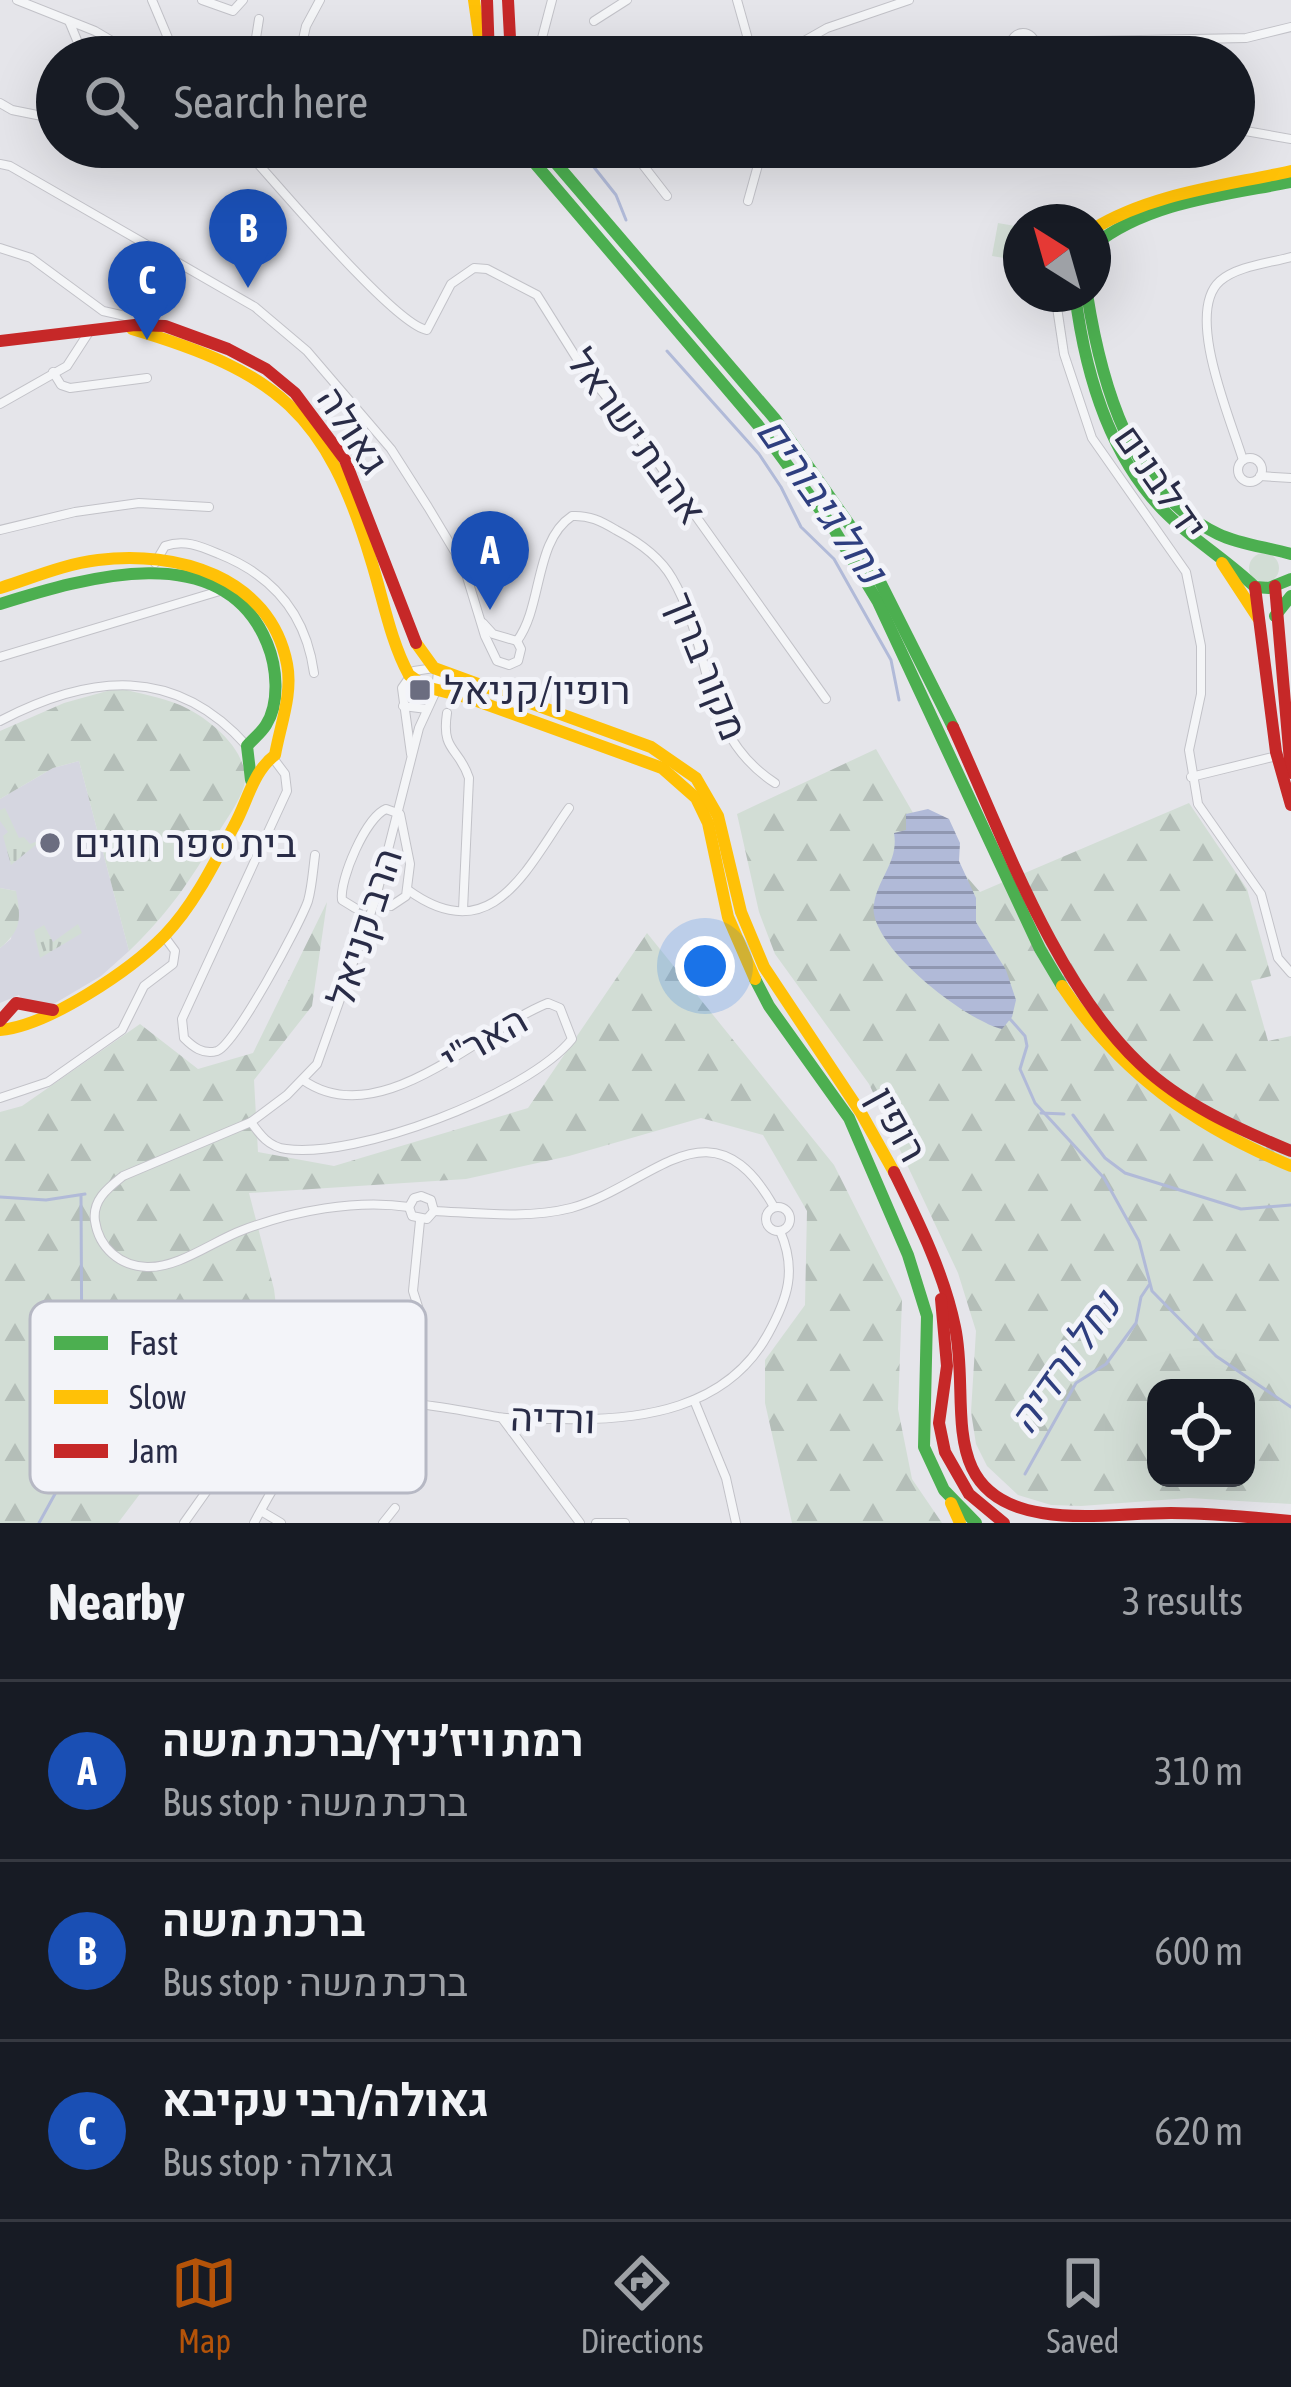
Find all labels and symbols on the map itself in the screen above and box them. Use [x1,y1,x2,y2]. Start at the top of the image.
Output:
pin: B [209,189,287,288]
north arrow [1003,204,1111,312]
pin: C [108,241,186,340]
street label: אהבת ישראל [559,340,715,532]
street label: גאולה [309,378,397,482]
water label: נחל גיבורים [747,408,898,594]
street label: יד לבנים [1106,417,1216,547]
pin: A [451,511,529,610]
street label: מקור ברוך [657,586,757,746]
place label: רופין/קניאל [444,668,630,712]
marker: רופין/קניאל [407,677,433,703]
place label: בית ספר חוגים [74,821,297,865]
marker: בית ספר חוגים [37,830,63,856]
street label: הרב קניאל [318,843,410,1011]
your location [675,936,735,996]
street label: האר"י [433,997,535,1081]
street label: רופין [860,1079,936,1169]
water label: נחל ורדיה [998,1280,1131,1441]
legend [30,1301,426,1493]
text: Fast [129,1324,178,1362]
text: Slow [129,1378,186,1416]
street label: ורדיה [509,1395,597,1441]
text: Jam [129,1432,179,1470]

